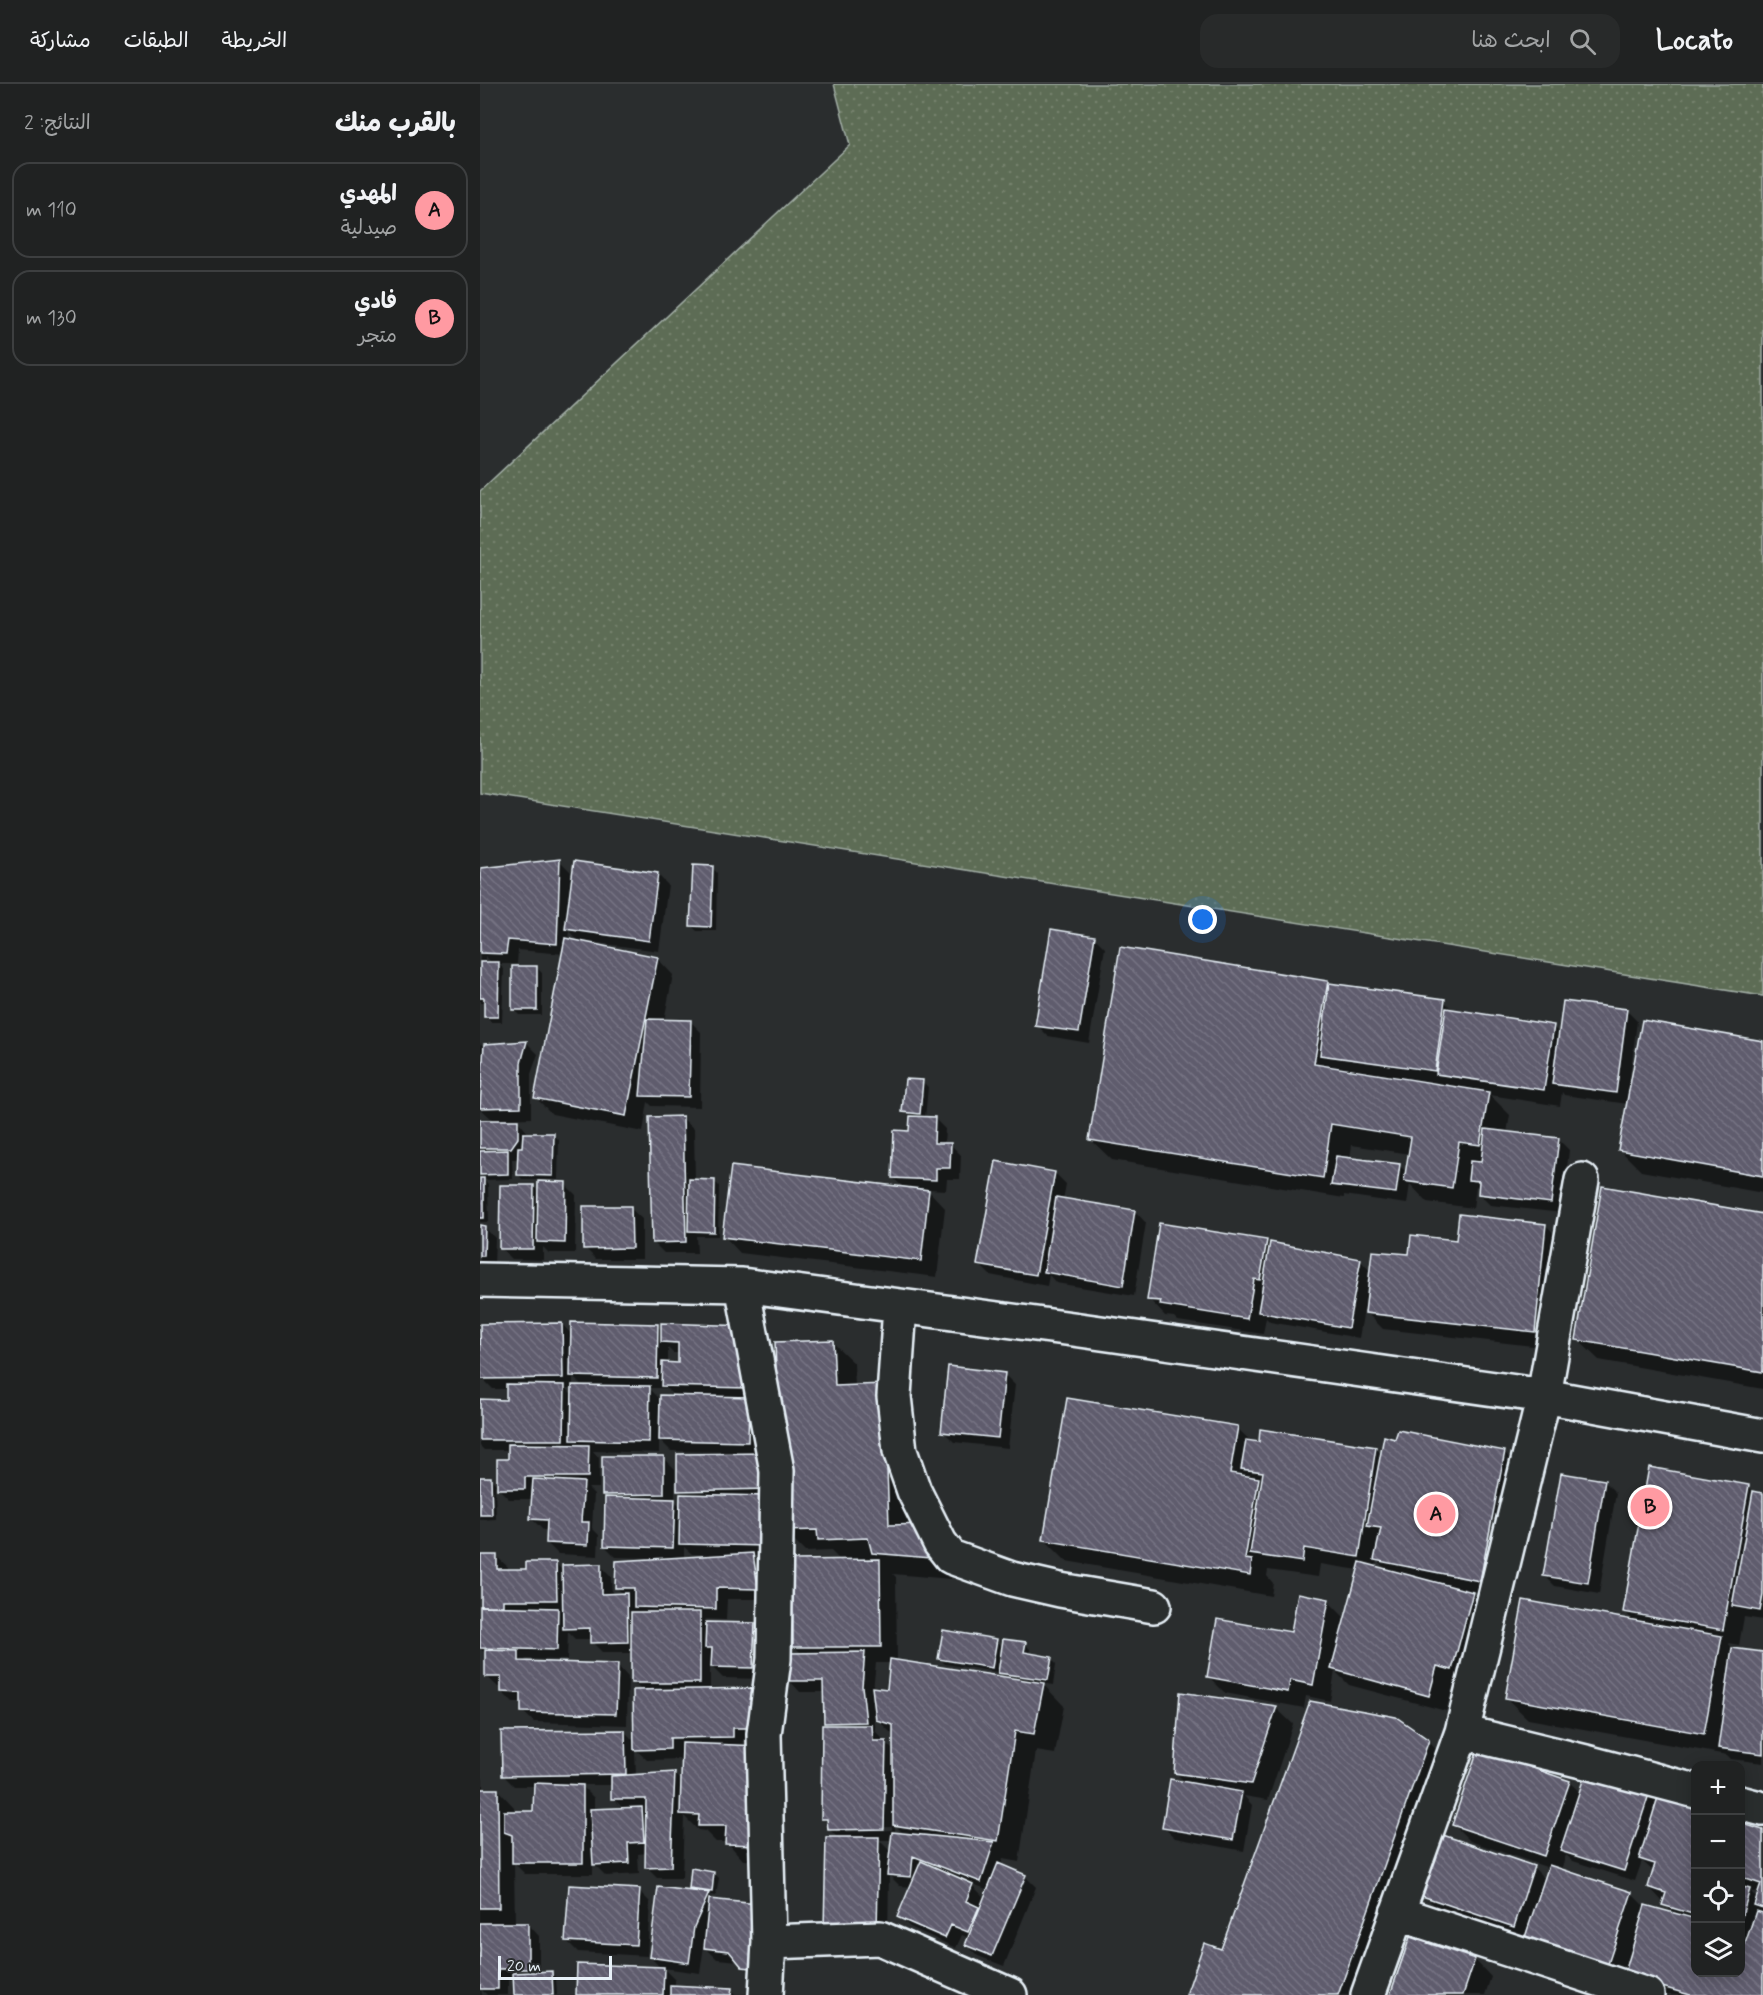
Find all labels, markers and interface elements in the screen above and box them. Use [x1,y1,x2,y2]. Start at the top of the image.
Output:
search box [1200,14,1620,68]
text: Locato [1656,23,1733,60]
icon: search [1566,25,1599,58]
text: مشاركة [30,27,91,55]
text: الطبقات [124,27,189,55]
text: الخريطة [222,27,287,55]
text: ابحث هنا [1471,27,1551,55]
text: بالقرب منك [335,107,456,141]
text: النتائج: 2 [24,110,91,137]
text: المهدي [340,180,397,208]
text: 110 m [26,197,77,224]
text: A [428,197,441,224]
text: صيدلية [341,215,397,242]
text: فادي [354,288,397,316]
text: 130 m [26,305,77,332]
text: B [428,305,441,332]
text: متجر [358,323,397,350]
your location [1188,905,1217,934]
pin: B [1630,1484,1670,1530]
pin: A [1416,1492,1456,1536]
map controls [1691,1761,1745,1977]
button: + [1691,1761,1745,1815]
button: − [1691,1815,1745,1869]
button: locate [1691,1869,1745,1923]
button: layers [1691,1923,1745,1977]
scale bar [498,1953,612,1980]
text: 20 m [507,1956,541,1977]

